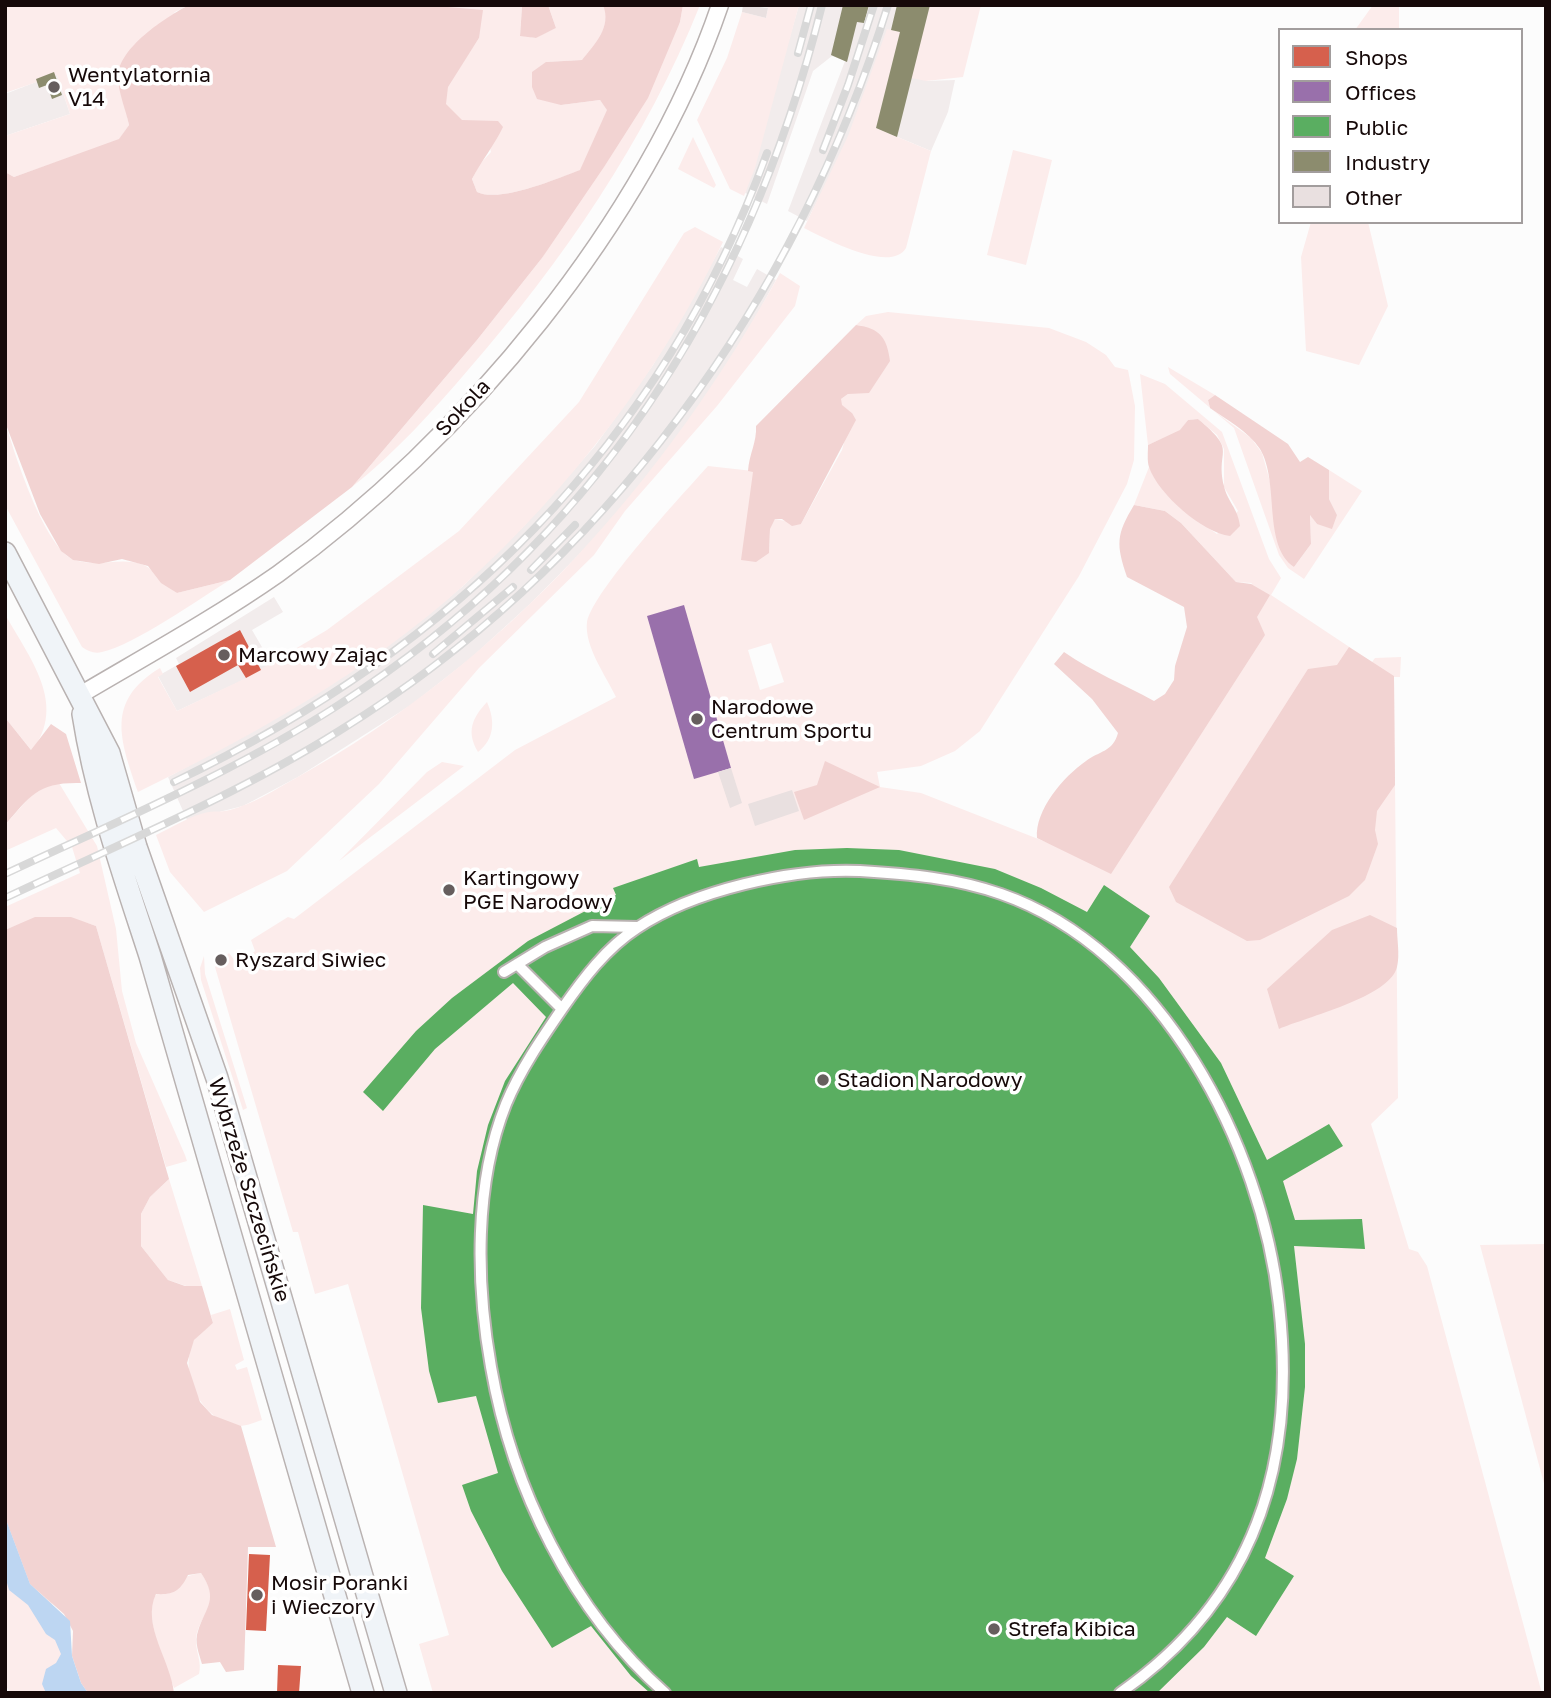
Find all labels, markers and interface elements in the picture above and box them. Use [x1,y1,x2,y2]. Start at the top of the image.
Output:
legend [1278,28,1523,224]
text: Shops [1345,44,1408,70]
place label: Wentylatornia V14 [68,62,211,112]
marker: Wentylatornia V14 [46,79,62,95]
text: Offices [1345,79,1416,105]
text: Public [1345,114,1408,140]
text: Industry [1345,149,1430,175]
text: Other [1345,184,1402,210]
street label: Sokola [430,374,496,442]
place label: Marcowy Zając [238,642,388,668]
marker: Marcowy Zając [216,647,232,663]
place label: Narodowe Centrum Sportu [711,694,872,744]
marker: Narodowe Centrum Sportu [689,711,705,727]
place label: Kartingowy PGE Narodowy [463,865,613,915]
marker: Kartingowy PGE Narodowy [441,882,457,898]
place label: Ryszard Siwiec [235,947,386,973]
marker: Ryszard Siwiec [213,952,229,968]
place label: Stadion Narodowy [837,1067,1022,1093]
marker: Stadion Narodowy [815,1072,831,1088]
street label: Wybrzeże Szczecińskie [203,1075,295,1305]
place label: Mosir Poranki i Wieczory [271,1570,408,1620]
marker: Mosir Poranki i Wieczory [249,1587,265,1603]
place label: Strefa Kibica [1008,1616,1136,1642]
marker: Strefa Kibica [986,1621,1002,1637]

